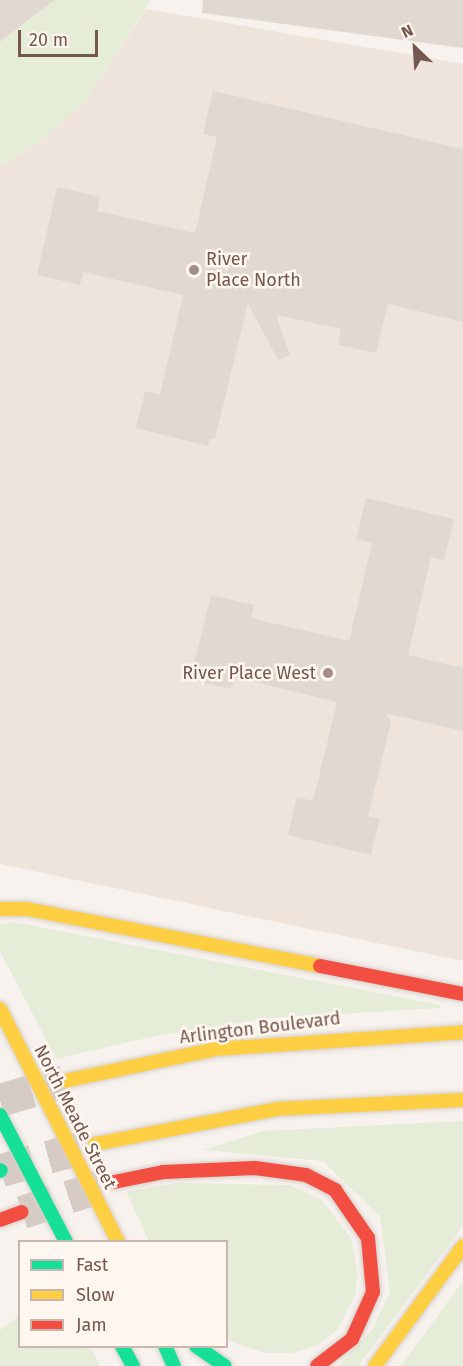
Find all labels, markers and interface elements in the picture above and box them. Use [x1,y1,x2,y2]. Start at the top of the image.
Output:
scale bar [21,18,100,56]
north arrow [385,18,445,78]
text: N [398,20,416,42]
text: 20 m [29,29,68,51]
place label: River Place North [206,249,301,292]
marker: River Place North [187,263,201,277]
place label: River Place West [182,662,316,684]
marker: River Place West [321,666,335,680]
street label: Arlington Boulevard [178,1007,342,1049]
street label: North Meade Street [29,1041,121,1193]
legend [18,1240,228,1348]
text: Fast [76,1254,108,1276]
text: Slow [76,1284,114,1306]
text: Jam [76,1314,107,1336]

